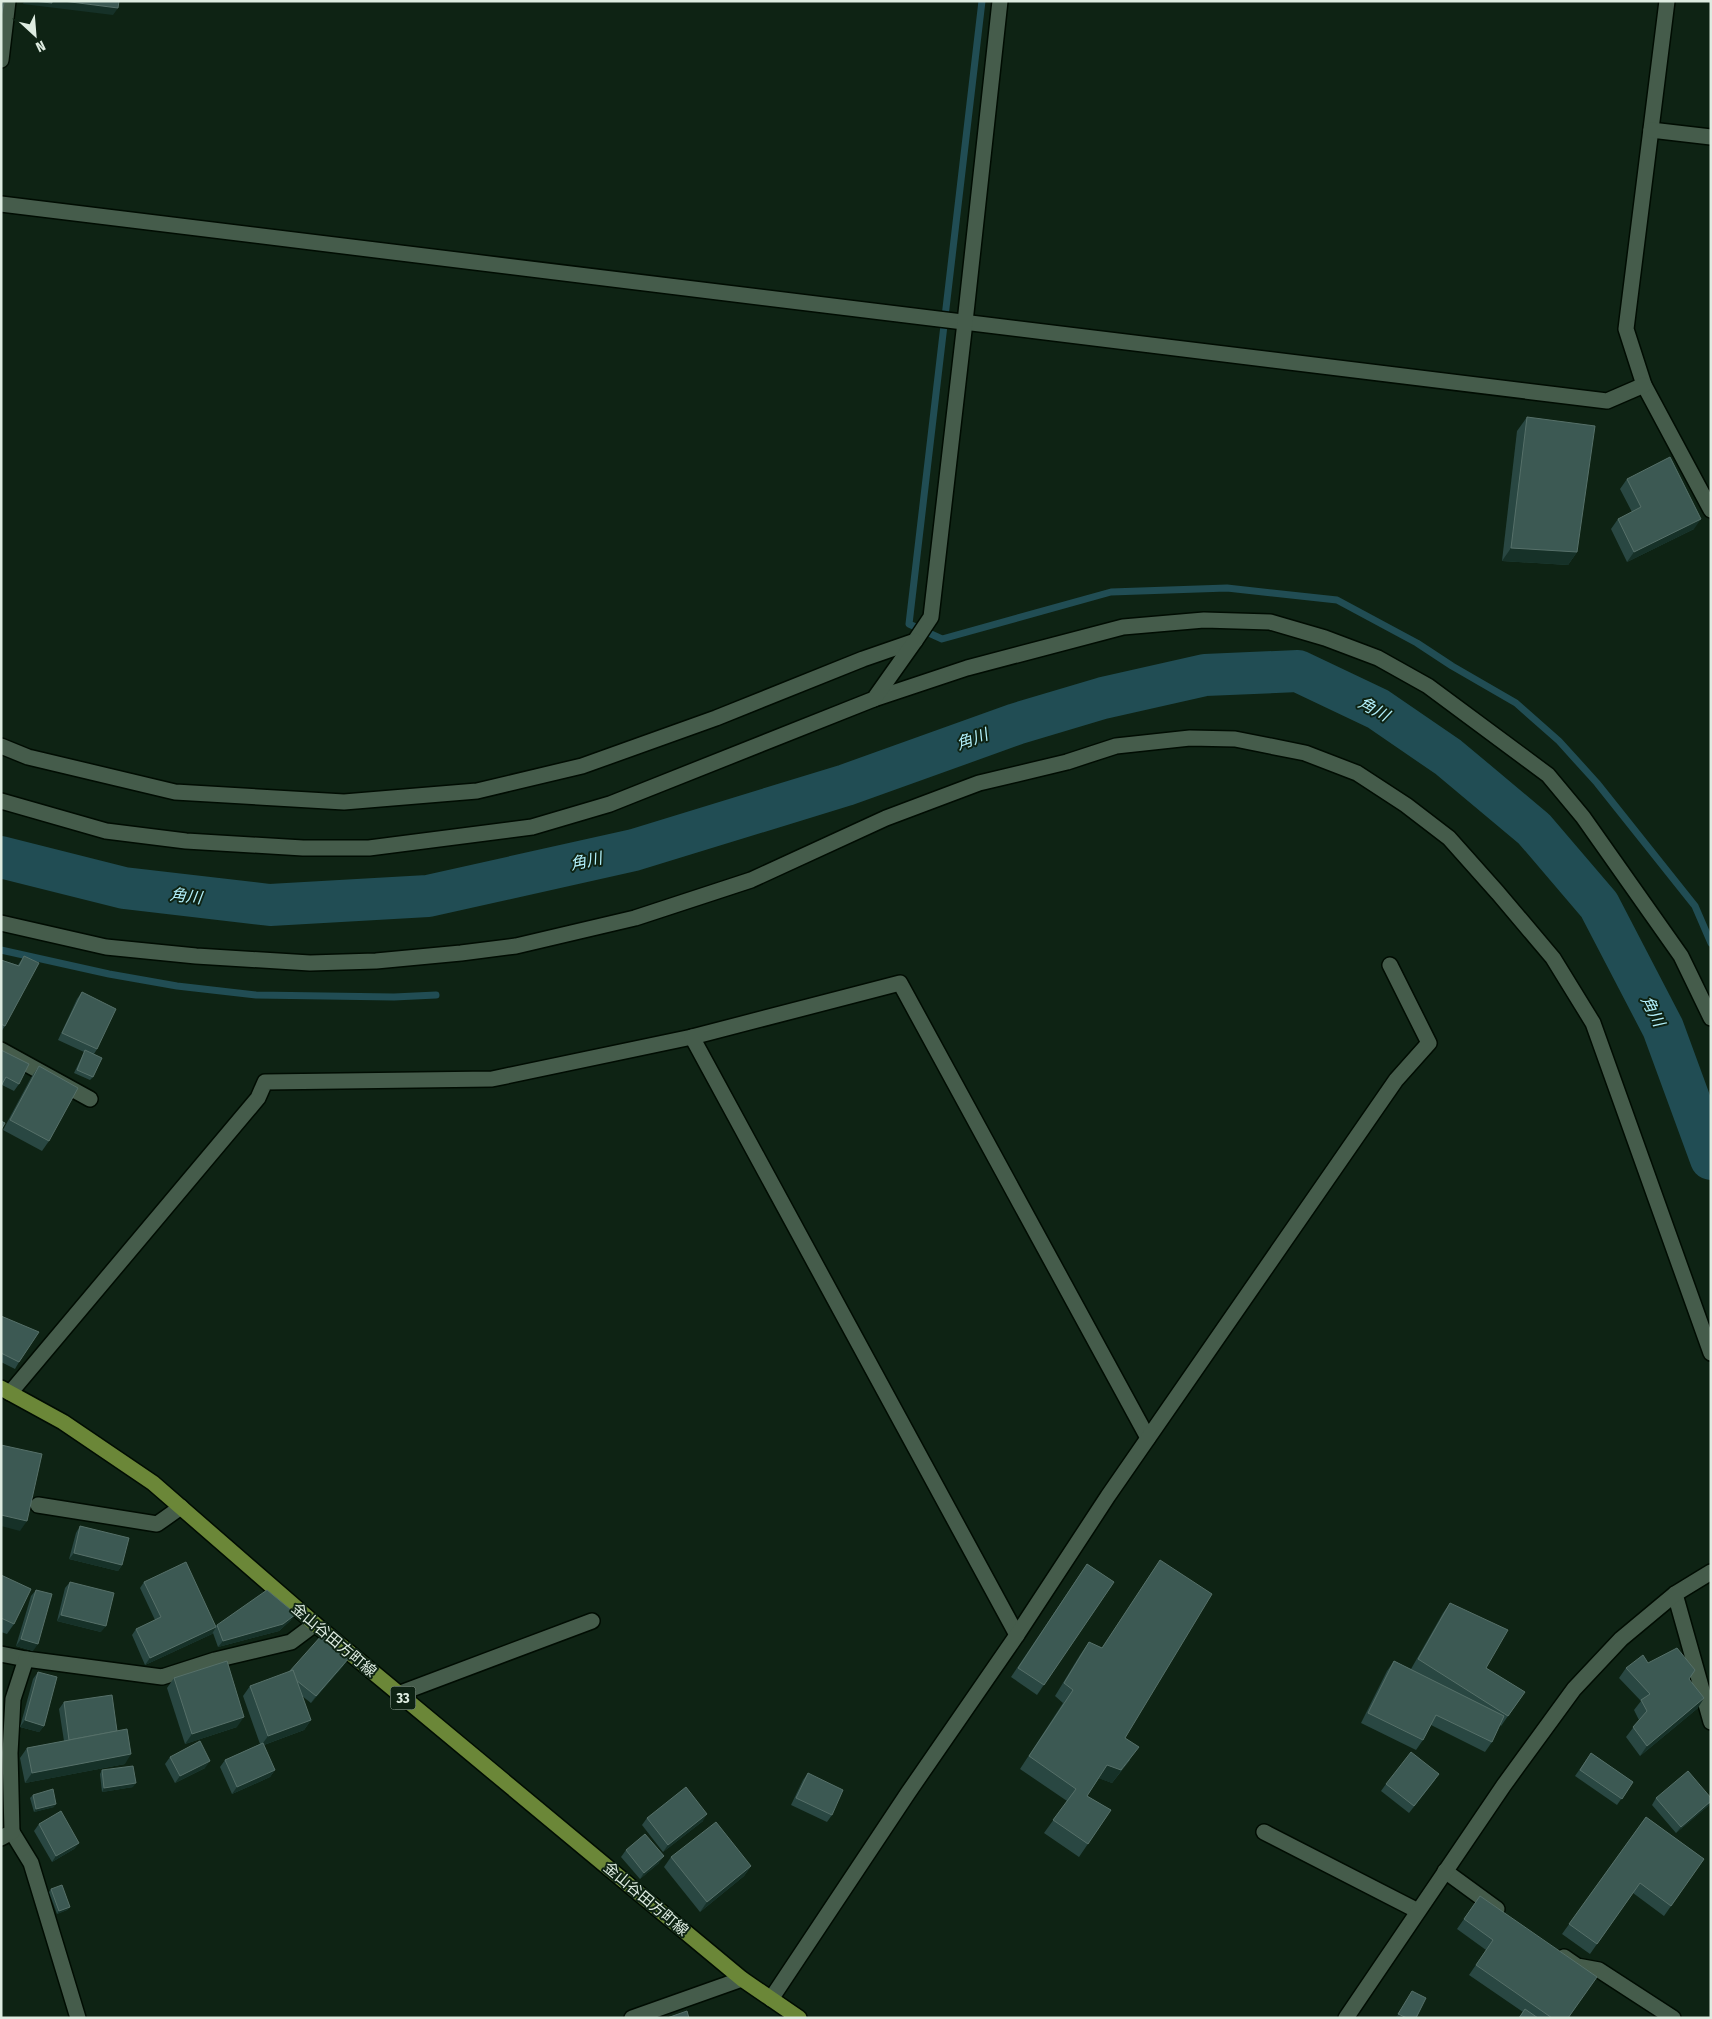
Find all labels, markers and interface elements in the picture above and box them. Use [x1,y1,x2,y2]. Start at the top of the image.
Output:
north arrow [10,10,60,60]
text: N [33,37,48,56]
water label: 角川 [1355,693,1394,726]
water label: 角川 [954,724,992,753]
water label: 角川 [568,848,606,874]
water label: 角川 [169,885,205,908]
water label: 角川 [1637,992,1670,1031]
street label: 金山谷田方町線 [288,1599,380,1681]
road number: 33 [390,1686,416,1710]
street label: 金山谷田方町線 [600,1858,692,1940]

